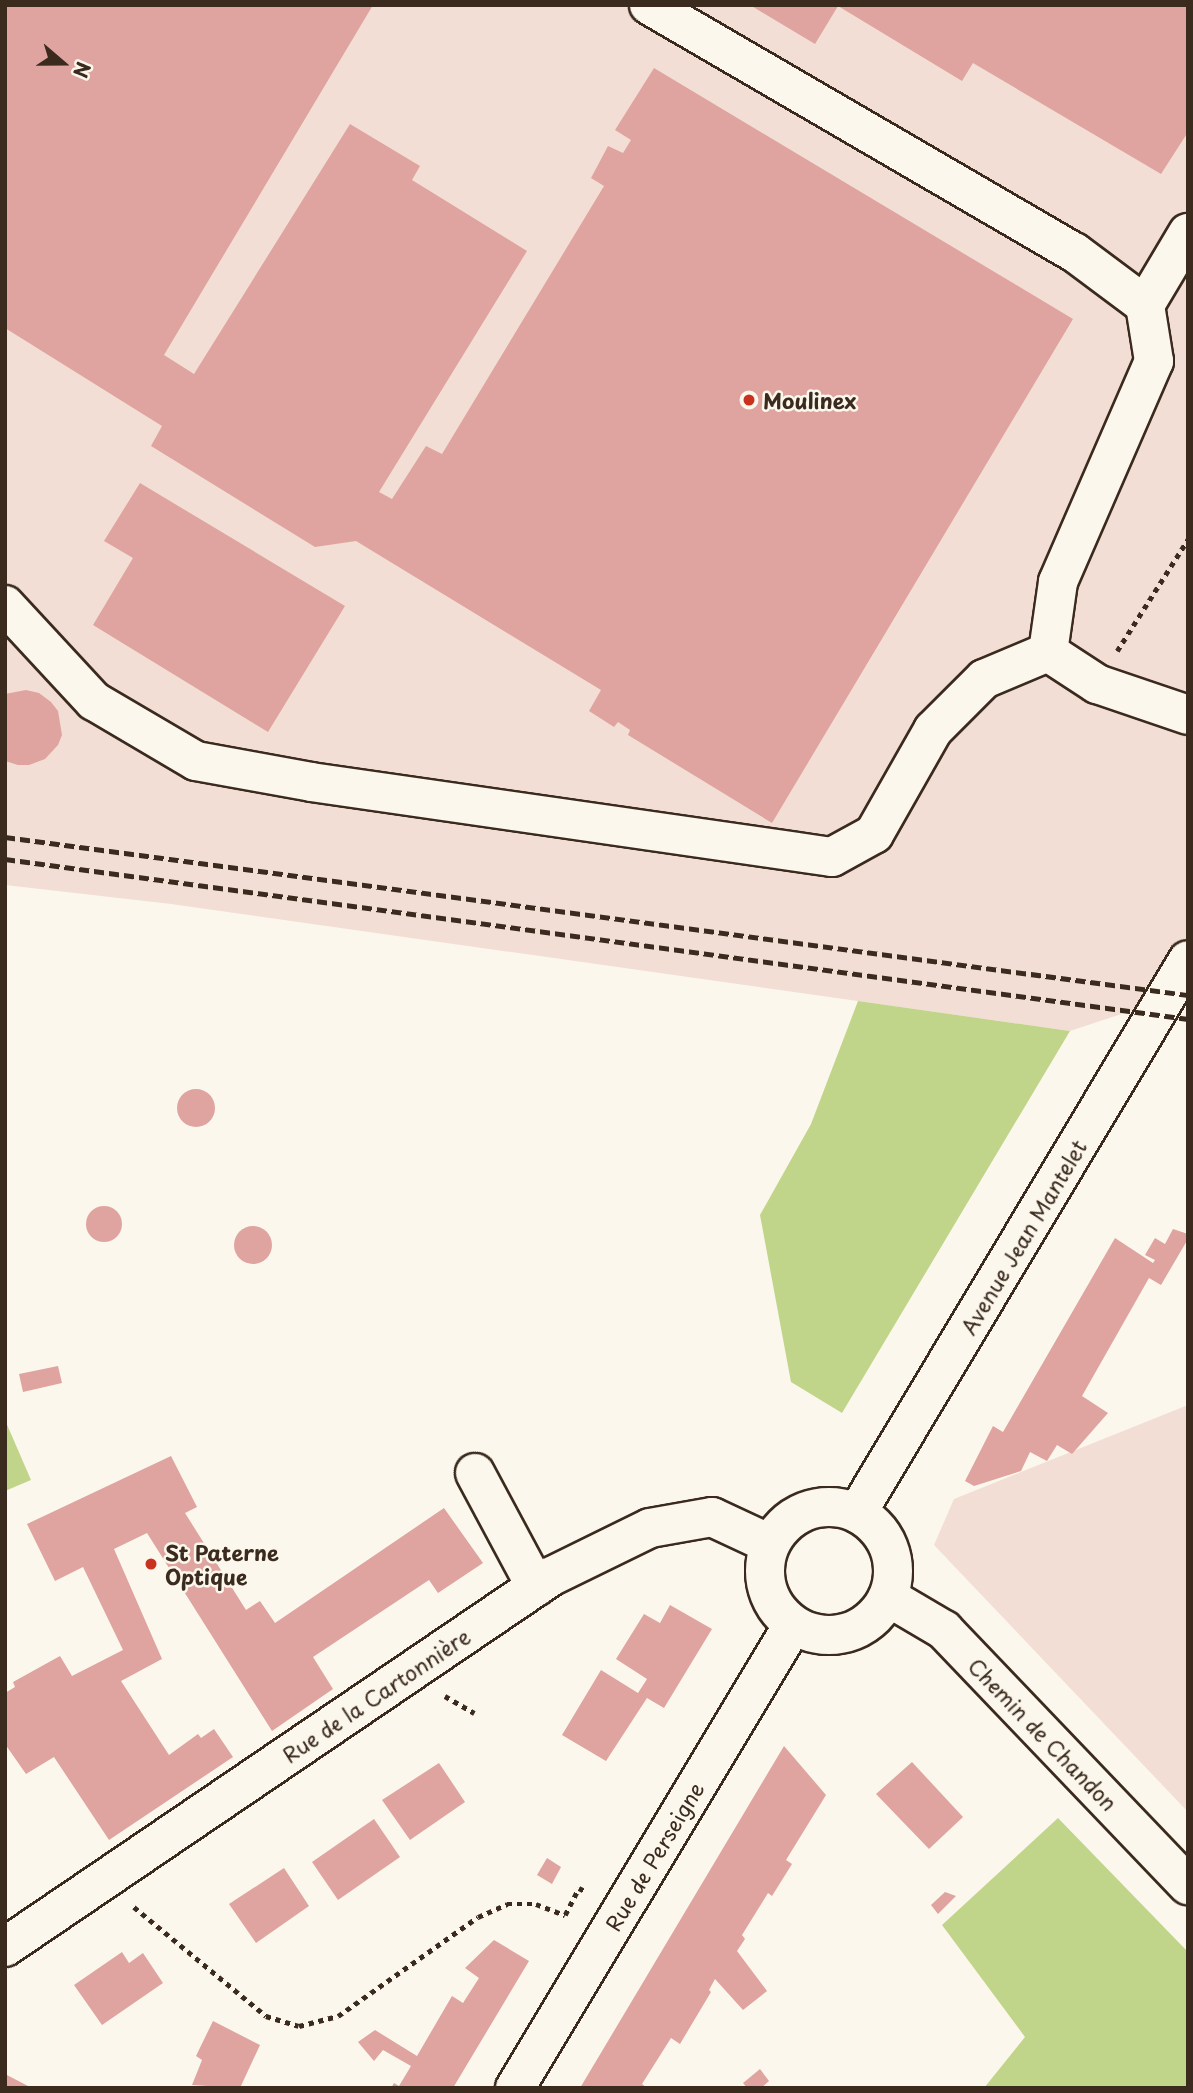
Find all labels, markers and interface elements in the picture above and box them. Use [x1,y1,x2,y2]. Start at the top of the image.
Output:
north arrow [28,28,98,98]
text: N [67,58,98,82]
place label: Moulinex [763,387,856,413]
marker: Moulinex [741,392,757,408]
street label: Avenue Jean Mantelet [955,1135,1091,1339]
place label: St Paterne Optique [165,1539,279,1589]
marker: St Paterne Optique [143,1556,159,1572]
street label: Rue de la Cartonnière [276,1622,476,1768]
street label: Chemin de Chandon [963,1652,1123,1816]
street label: Rue de Perseigne [599,1775,709,1937]

